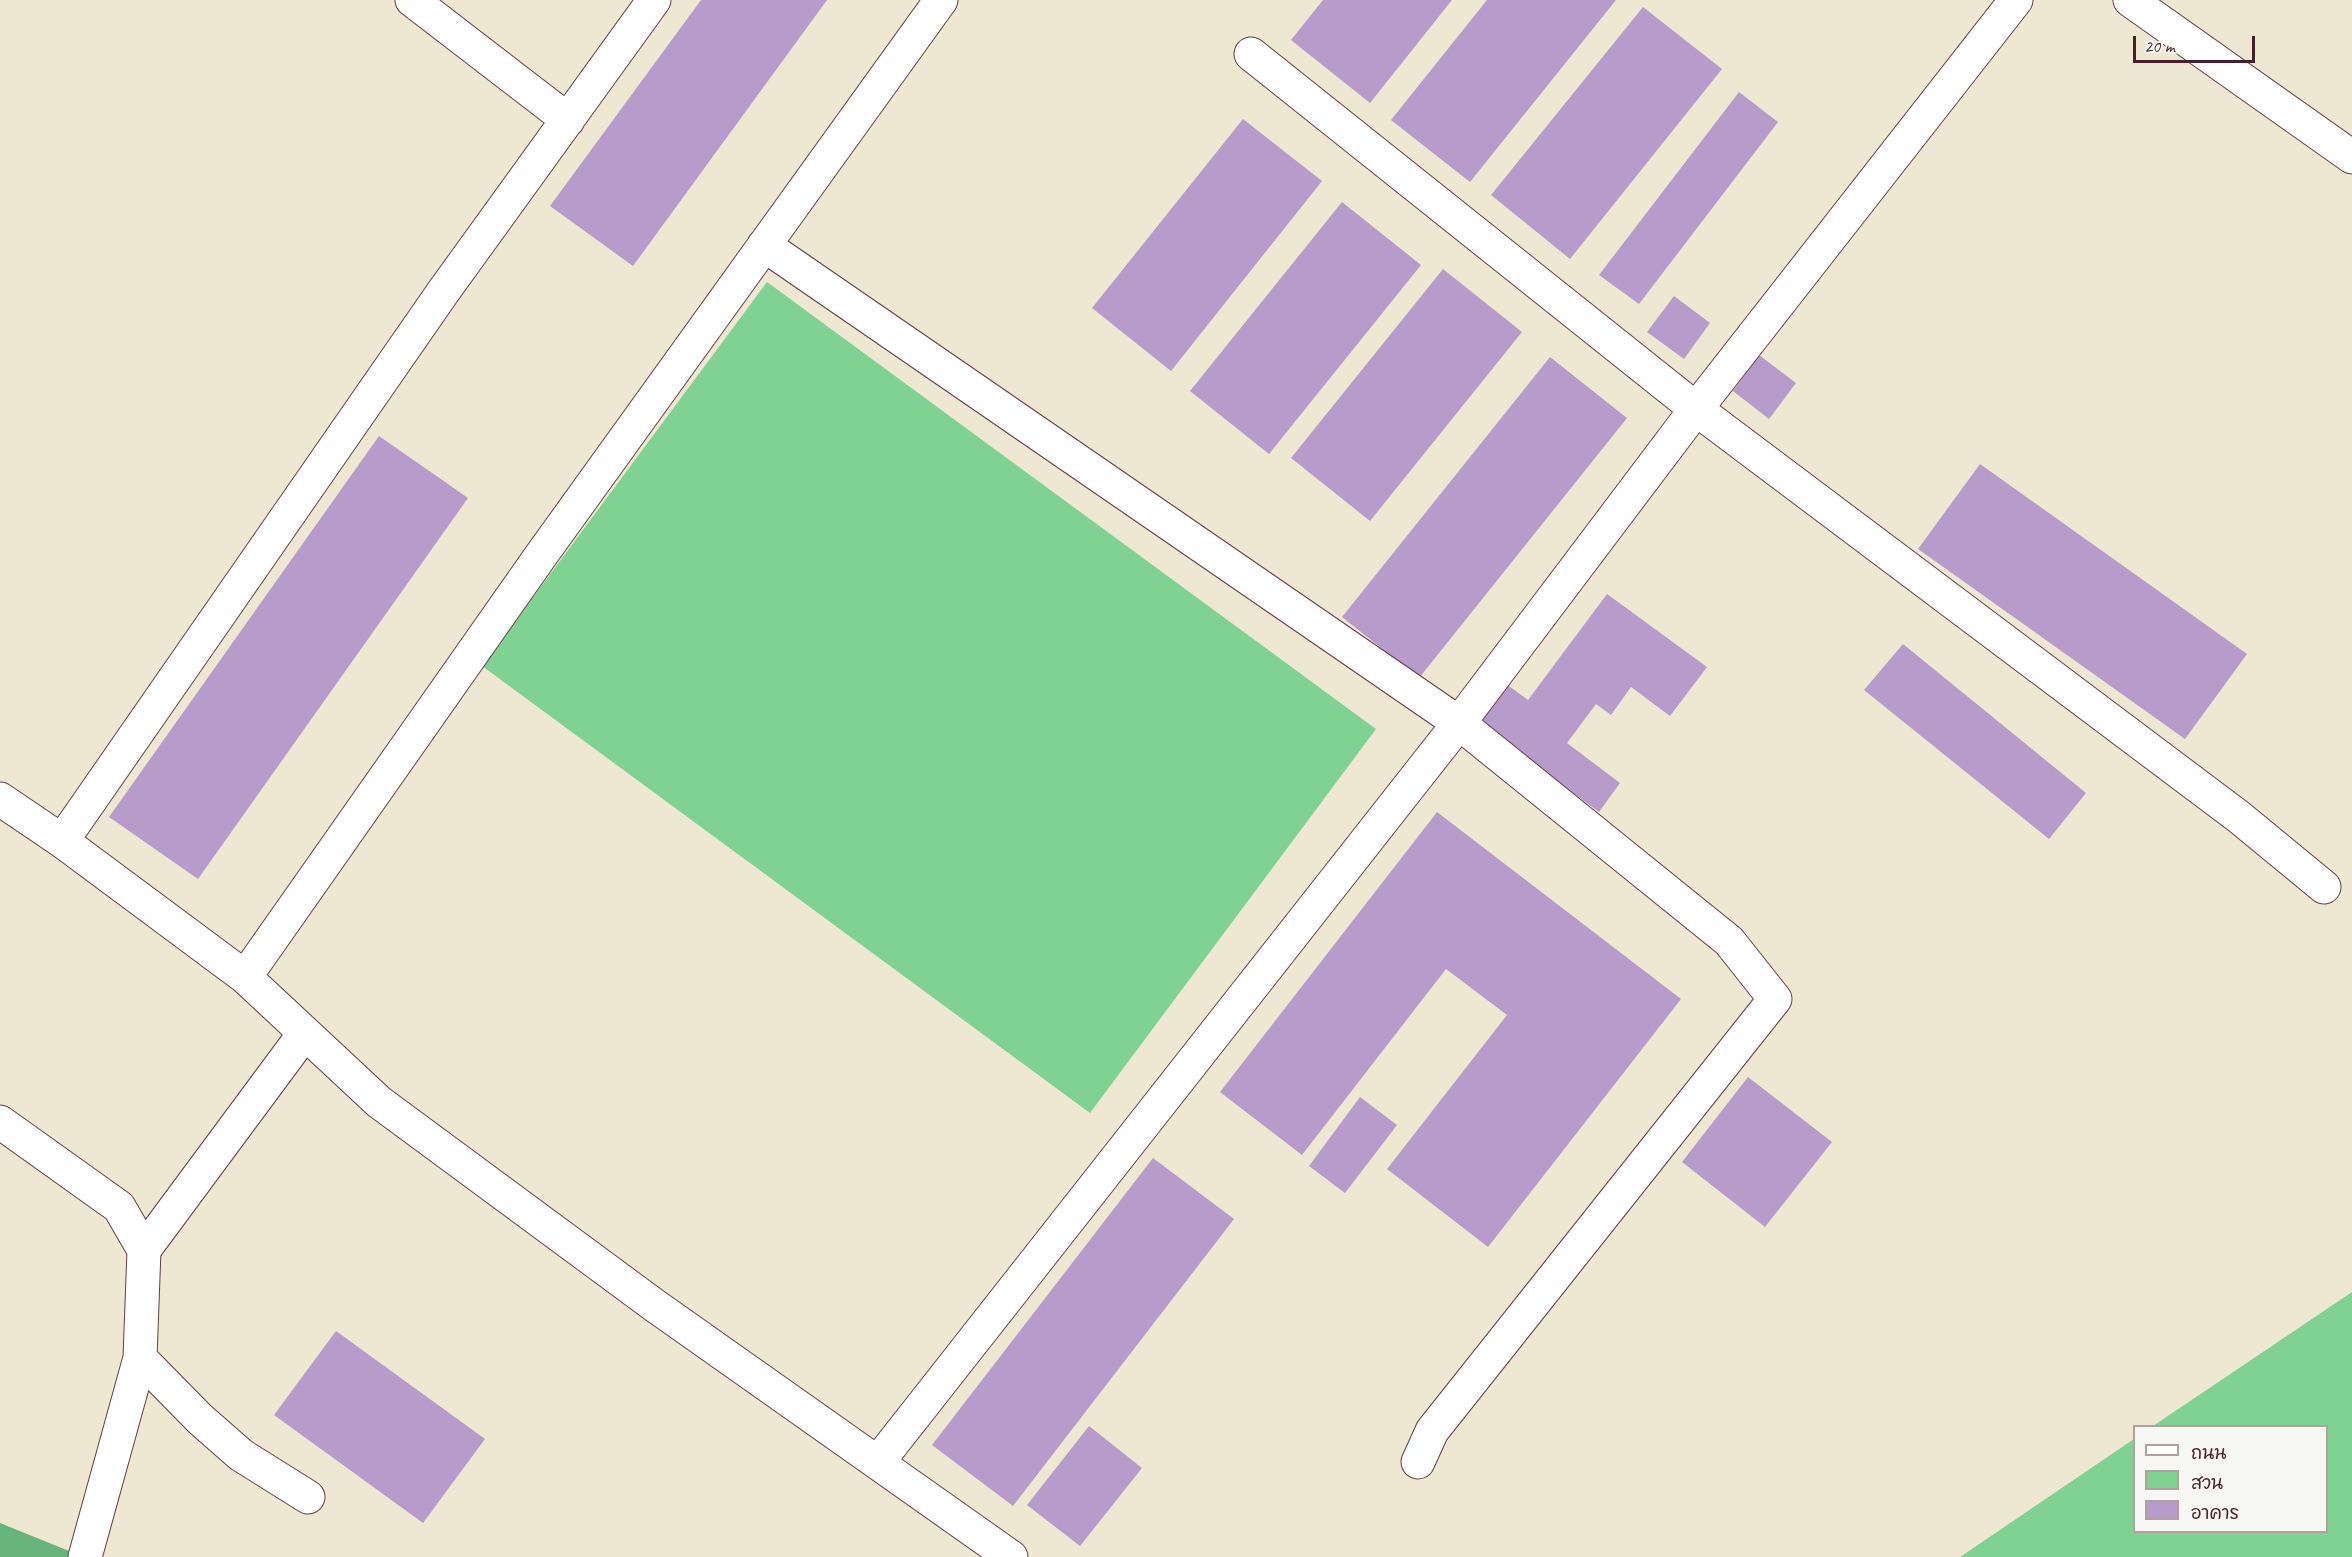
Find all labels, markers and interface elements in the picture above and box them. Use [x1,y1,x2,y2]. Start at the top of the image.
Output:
scale bar [2136,24,2258,62]
text: 20 m [2144,35,2175,57]
legend [2133,1425,2328,1533]
text: ถนน [2191,1442,2226,1464]
text: สวน [2191,1472,2223,1494]
text: อาคาร [2191,1502,2239,1524]

